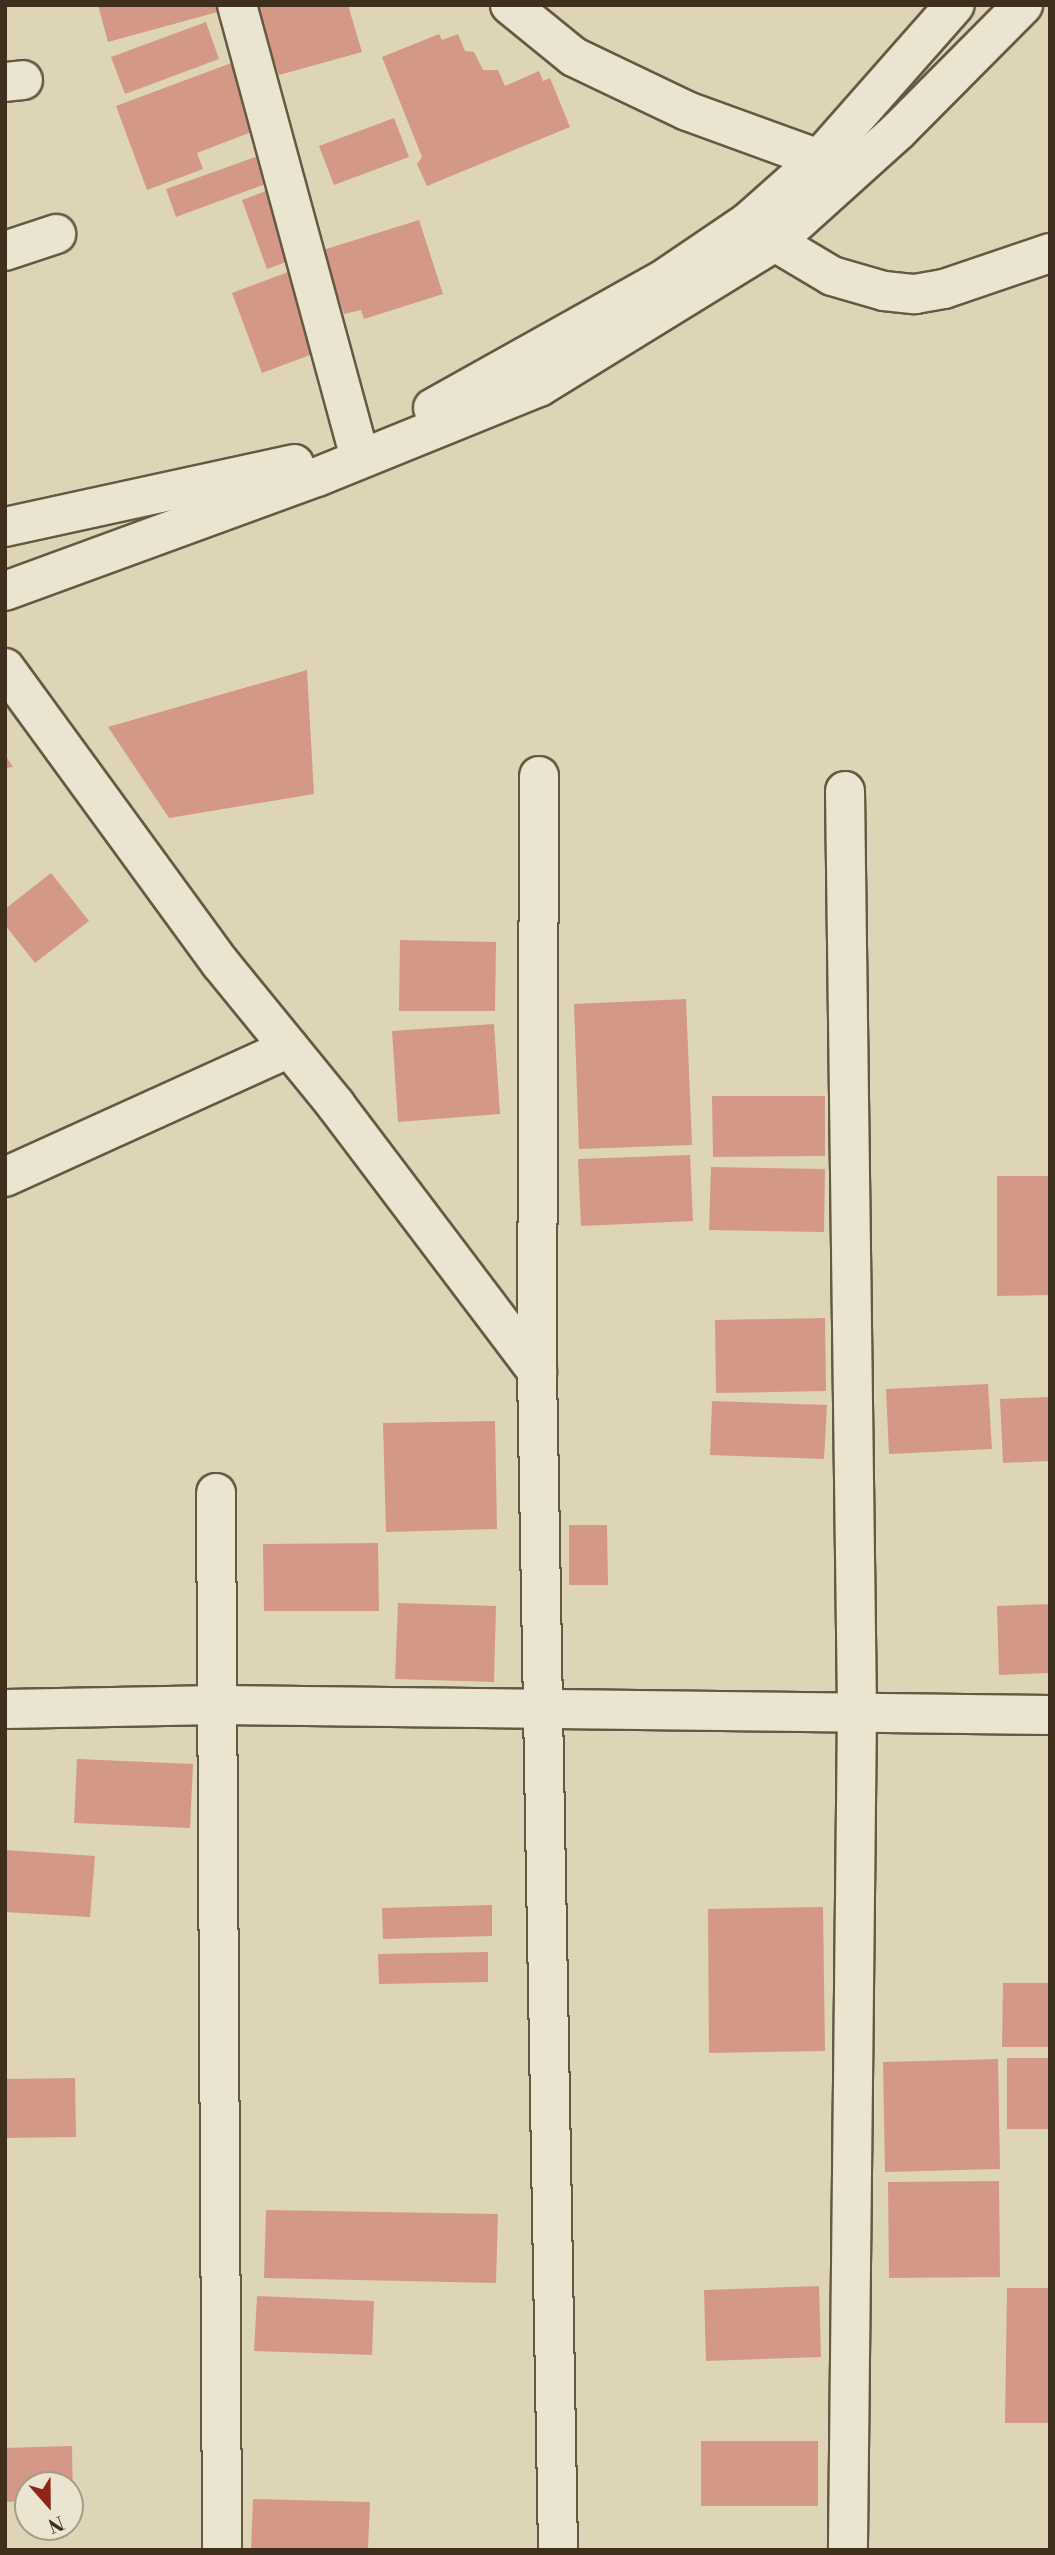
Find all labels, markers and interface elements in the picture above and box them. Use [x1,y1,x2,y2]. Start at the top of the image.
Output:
north arrow [14,2471,84,2541]
text: N [44,2510,67,2538]

